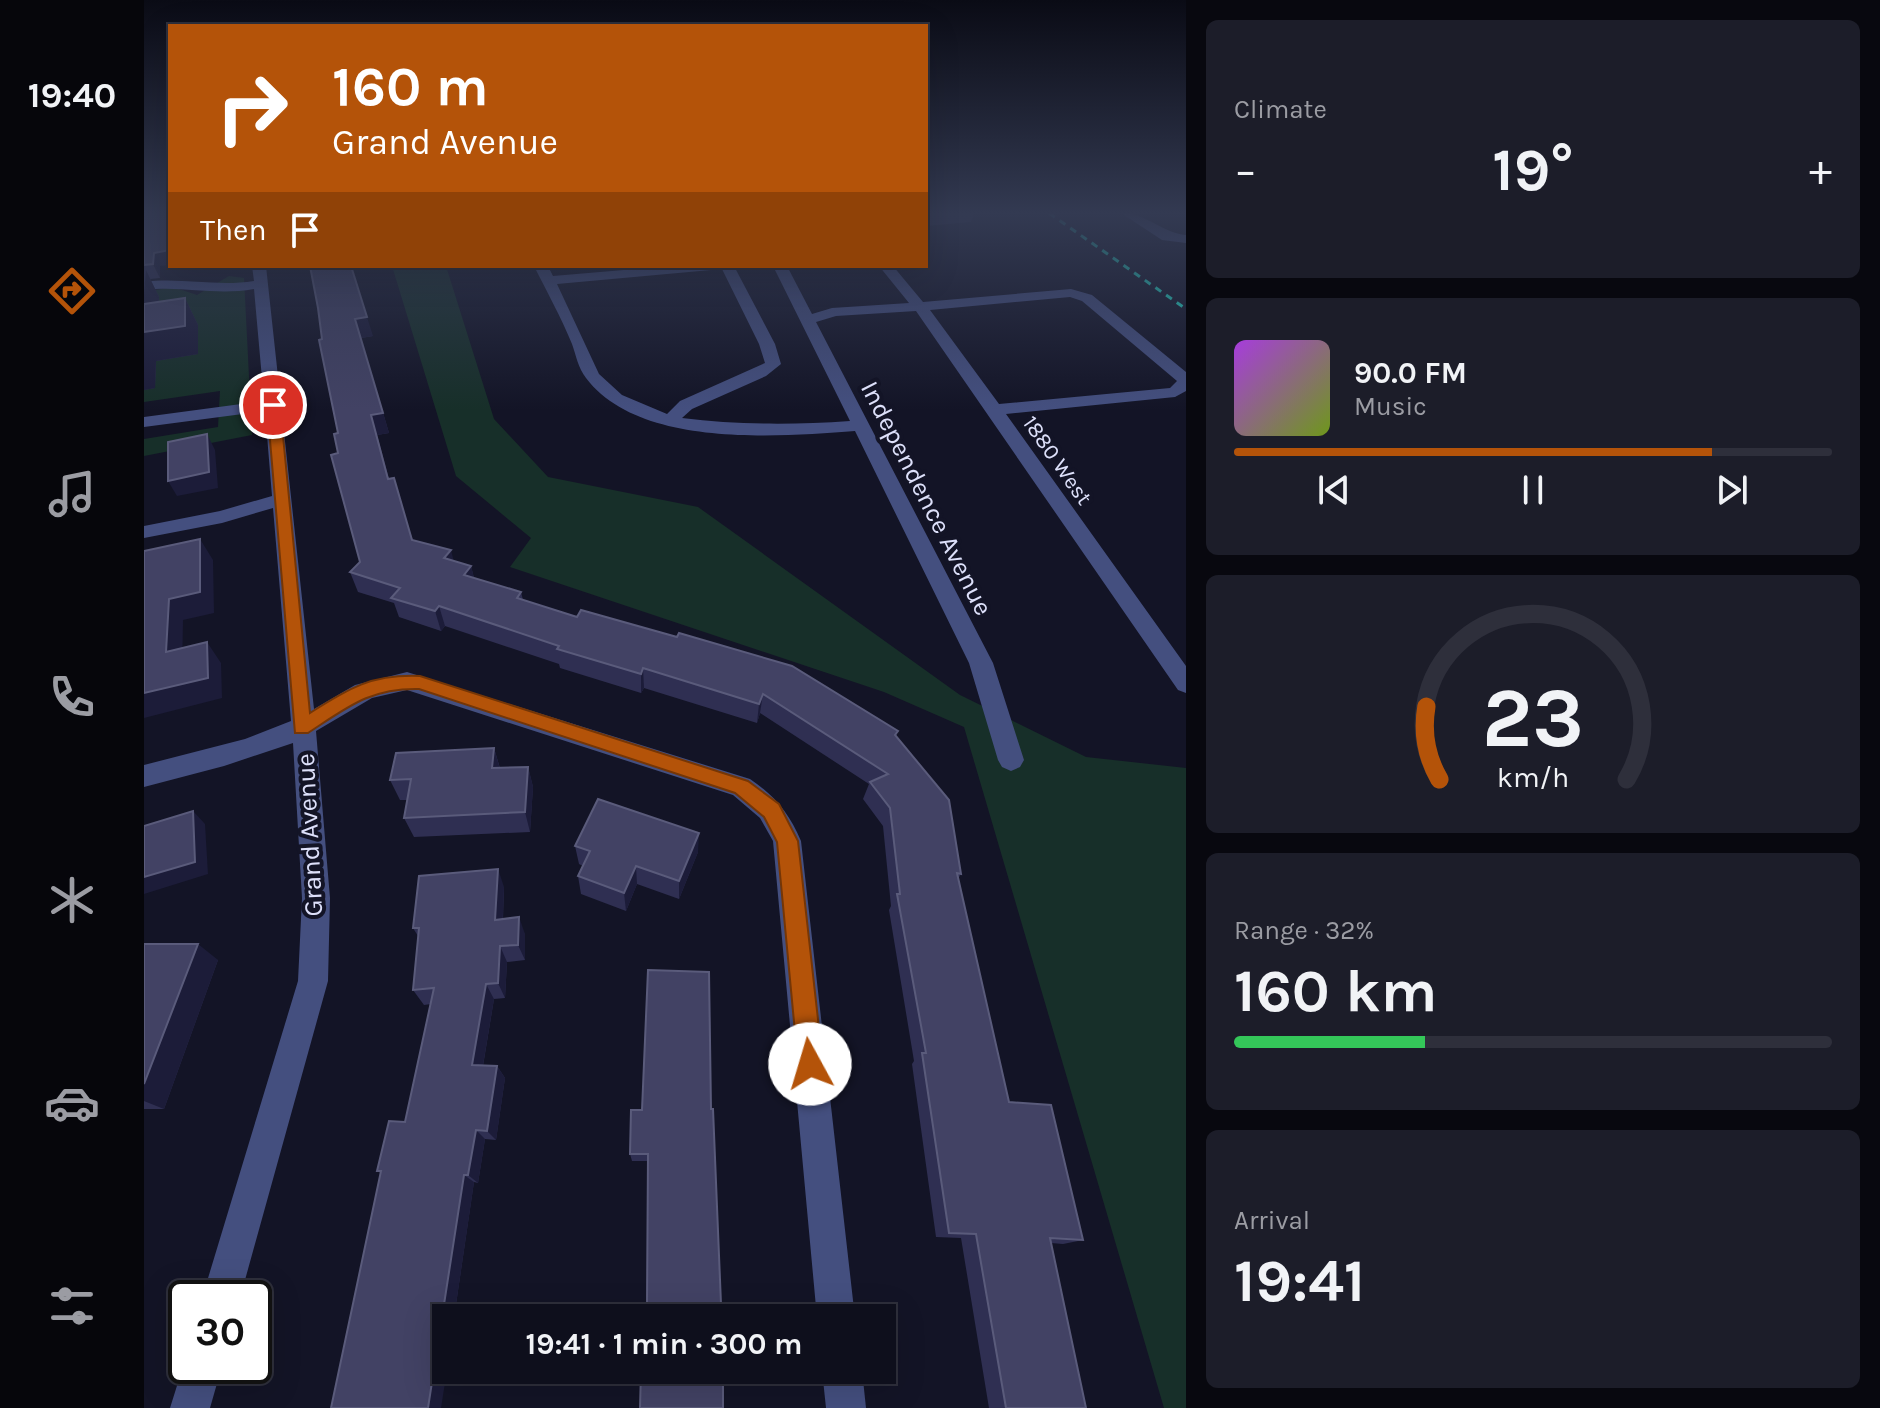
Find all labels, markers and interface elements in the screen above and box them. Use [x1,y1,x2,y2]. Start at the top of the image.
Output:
text: 160 m [332,54,489,119]
icon: right [200,56,304,160]
text: 19:40 [28,74,116,116]
text: Climate [1234,94,1327,125]
text: Grand Avenue [332,121,558,163]
text: 19° [1492,135,1574,205]
text: − [1234,145,1257,196]
text: + [1809,145,1832,196]
icon: arrive [283,208,327,252]
text: Then [200,212,267,248]
icon: directions [44,263,100,319]
text: 90.0 FM [1354,355,1467,391]
pin [239,371,307,439]
street label: Independence Avenue [854,376,999,621]
icon: arrive [251,383,295,427]
text: Music [1354,391,1427,422]
street label: 1880 West [1017,411,1097,510]
icon: music [44,466,100,522]
icon: previous [1312,468,1356,512]
icon: pause [1511,468,1555,512]
icon: next [1710,468,1754,512]
icon: phone [44,669,100,725]
text: 23 [1482,670,1584,767]
street label: Grand Avenue [290,753,329,917]
text: km/h [1497,761,1569,794]
icon: climate [44,872,100,928]
text: Range · 32% [1234,915,1374,946]
text: 160 km [1234,956,1437,1026]
position arrow [768,1022,852,1106]
icon: car [44,1075,100,1131]
text: Arrival [1234,1205,1310,1236]
text: 19:41 [1234,1246,1365,1316]
icon: filters [44,1278,100,1334]
speed limit sign: 30 [168,1280,272,1384]
text: 19:41 · 1 min · 300 m [526,1326,802,1362]

